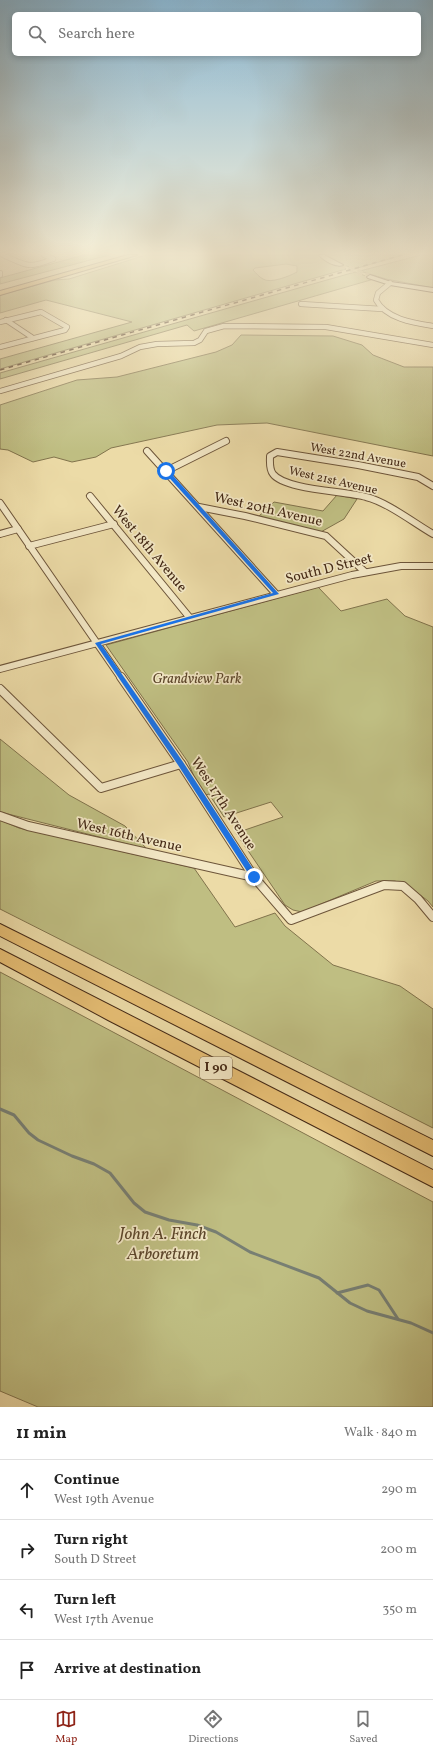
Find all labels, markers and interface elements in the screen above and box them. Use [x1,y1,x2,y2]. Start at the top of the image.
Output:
search box [12,12,421,56]
icon: search [26,23,48,45]
text: Search here [58,24,135,45]
street label: West 22nd Avenue [309,440,407,472]
route start [157,462,175,480]
street label: West 21st Avenue [287,463,379,499]
street label: West 20th Avenue [212,488,325,532]
street label: West 18th Avenue [107,502,191,597]
street label: South D Street [284,549,374,589]
park label: Grandview Park [153,670,242,689]
street label: West 17th Avenue [186,754,260,854]
street label: West 16th Avenue [74,815,184,857]
route end [245,868,263,886]
road number: I 90 [200,1057,232,1079]
park label: John A. Finch Arboretum [117,1223,207,1266]
text: 11 min [16,1422,67,1445]
text: Walk · 840 m [344,1424,417,1442]
text: Continue [54,1470,119,1491]
icon: ahead [16,1479,38,1501]
text: 290 m [381,1481,417,1499]
text: West 19th Avenue [54,1491,154,1509]
text: Turn right [54,1530,128,1551]
icon: right [16,1539,38,1561]
text: 200 m [380,1541,417,1559]
text: South D Street [54,1551,137,1569]
text: Turn left [54,1590,116,1611]
icon: left [16,1599,38,1621]
text: 350 m [382,1601,417,1619]
text: West 17th Avenue [54,1611,154,1629]
icon: arrive [16,1659,38,1681]
text: Arrive at destination [54,1659,201,1680]
tab: Map [55,1708,77,1747]
tab: Directions [188,1708,239,1747]
tab: Saved [349,1708,378,1747]

